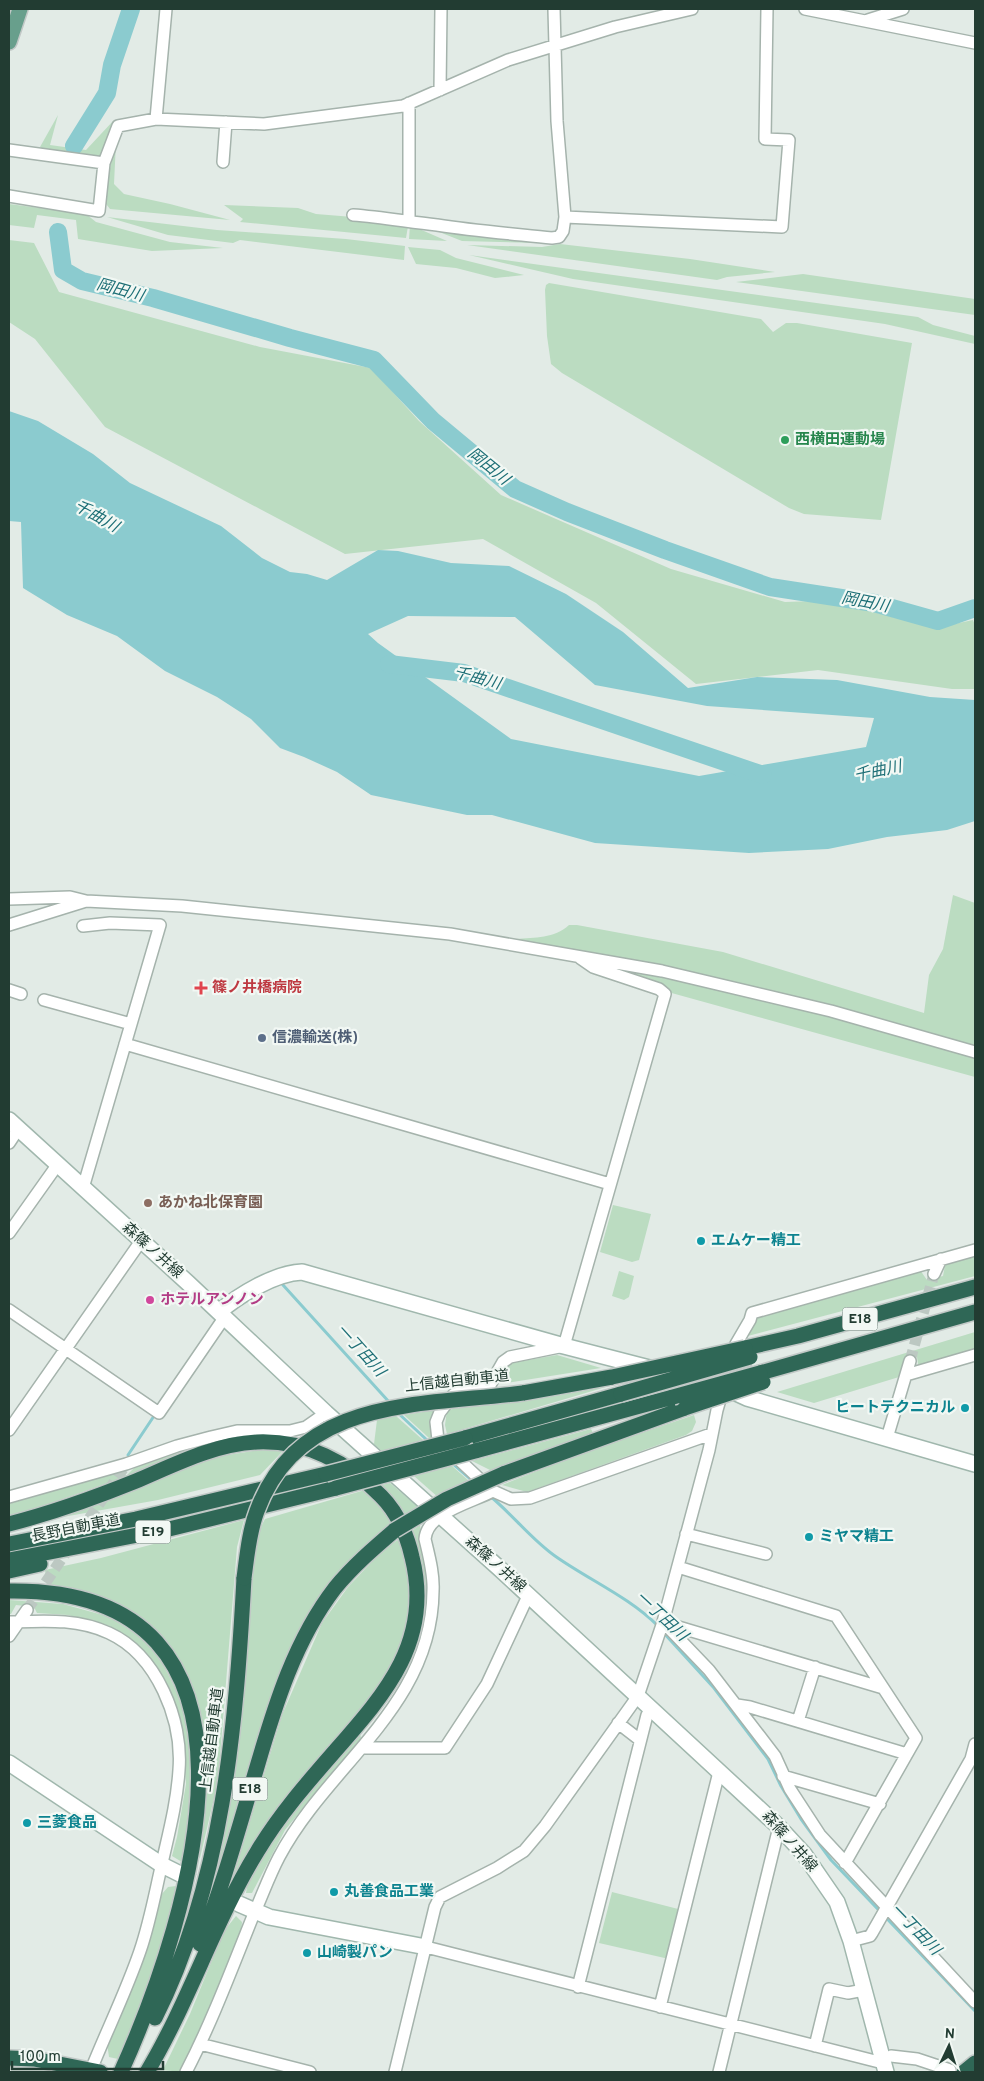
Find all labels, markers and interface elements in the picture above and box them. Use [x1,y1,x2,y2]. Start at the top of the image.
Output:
water label: 岡田川 [94,275,148,307]
place label: 西横田運動場 [795,430,885,450]
marker: 西横田運動場 [779,434,791,446]
water label: 岡田川 [463,444,514,491]
water label: 千曲川 [70,497,124,538]
water label: 岡田川 [840,589,892,618]
water label: 千曲川 [451,663,505,695]
water label: 千曲川 [852,757,906,787]
place label: 篠ノ井橋病院 [212,978,302,998]
marker: 篠ノ井橋病院 [194,981,208,995]
place label: 信濃輸送(株) [272,1028,358,1048]
marker: 信濃輸送(株) [256,1032,268,1044]
place label: あかね北保育園 [158,1194,263,1213]
marker: あかね北保育園 [142,1197,154,1209]
street label: 森篠ノ井線 [118,1218,187,1283]
place label: エムケー精工 [711,1231,801,1251]
marker: エムケー精工 [695,1235,707,1247]
place label: ホテルアンノン [160,1291,264,1310]
marker: ホテルアンノン [144,1294,156,1306]
road number: E18 [842,1308,878,1330]
water label: 一丁田川 [331,1321,390,1383]
street label: 上信越自動車道 [404,1367,510,1397]
place label: ヒートテクニカル [835,1399,955,1418]
marker: ヒートテクニカル [959,1402,971,1414]
street label: 長野自動車道 [30,1511,122,1547]
road number: E19 [136,1520,170,1544]
place label: ミヤマ精工 [819,1527,894,1547]
marker: ミヤマ精工 [803,1531,815,1543]
street label: 森篠ノ井線 [461,1532,530,1597]
water label: 一丁田川 [631,1588,693,1647]
street label: 上信越自動車道 [197,1687,229,1793]
road number: E18 [232,1778,268,1800]
street label: 森篠ノ井線 [757,1807,822,1877]
place label: 三菱食品 [37,1814,97,1833]
marker: 三菱食品 [21,1817,33,1829]
place label: 丸善食品工業 [344,1883,434,1902]
marker: 丸善食品工業 [328,1886,340,1898]
water label: 一丁田川 [886,1900,946,1961]
place label: 山崎製パン [317,1943,393,1963]
marker: 山崎製パン [301,1947,313,1959]
north arrow [924,2021,974,2071]
text: N [944,2026,955,2043]
scale bar [12,2038,164,2070]
text: 100 m [20,2048,61,2067]

